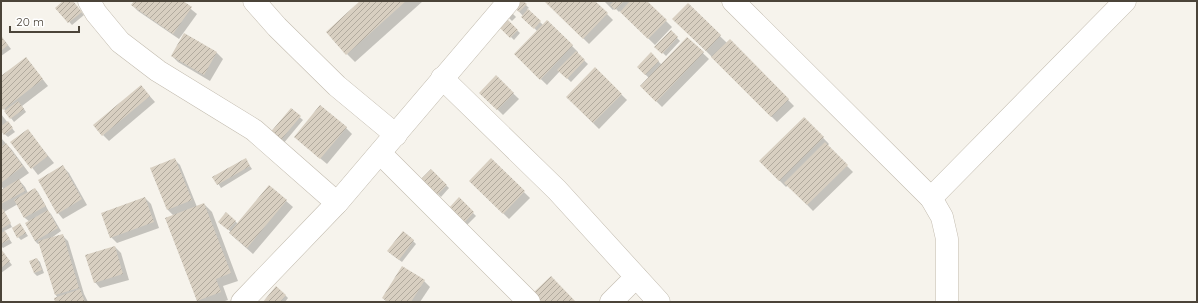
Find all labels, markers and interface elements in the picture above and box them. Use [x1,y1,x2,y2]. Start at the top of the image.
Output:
scale bar [10,8,79,34]
text: 20 m [16,14,44,29]

